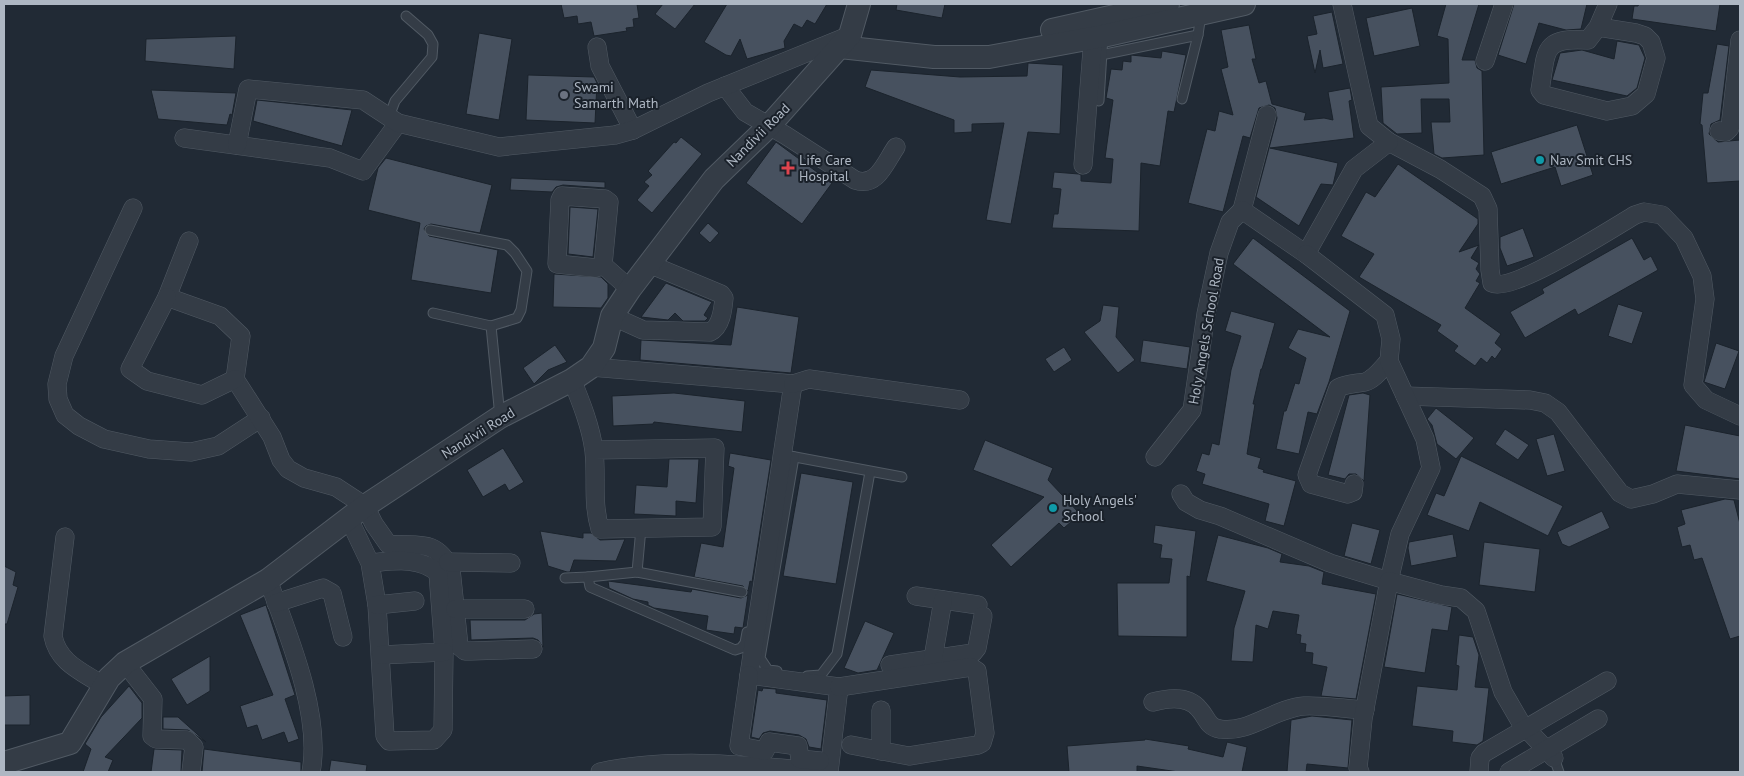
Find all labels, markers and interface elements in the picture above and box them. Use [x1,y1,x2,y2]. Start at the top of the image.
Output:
place label: Swami Samarth Math [574,78,658,112]
marker: Swami Samarth Math [558,89,570,101]
street label: Nandivii Road [722,99,794,171]
place label: Life Care Hospital [799,151,852,185]
place label: Nav Smit CHS [1550,151,1632,169]
marker: Nav Smit CHS [1534,154,1546,166]
marker: Life Care Hospital [781,161,795,175]
street label: Holy Angels School Road [1184,256,1228,406]
street label: Nandivii Road [438,403,518,463]
place label: Holy Angels' School [1063,491,1137,525]
marker: Holy Angels' School [1047,502,1059,514]

